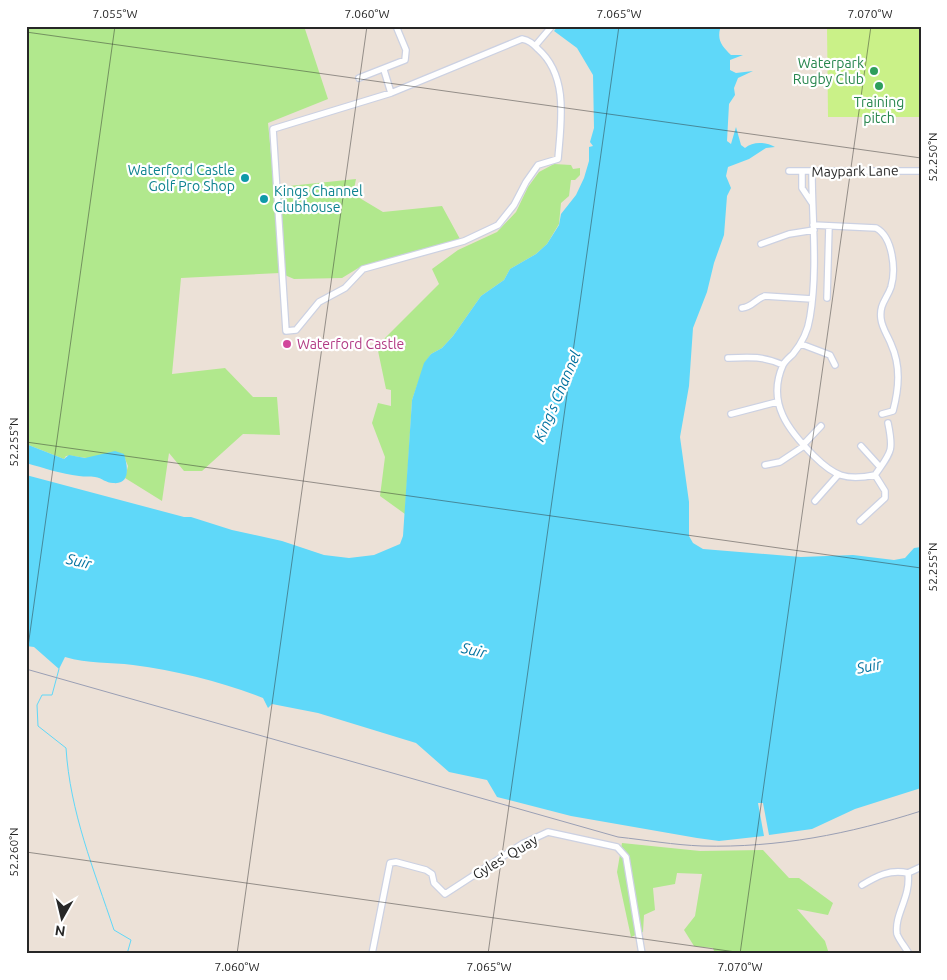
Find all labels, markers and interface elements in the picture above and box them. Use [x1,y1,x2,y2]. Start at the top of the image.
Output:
text: 7.055°W [93,7,138,20]
text: 7.060°W [345,7,390,20]
text: 7.065°W [597,7,642,20]
text: 7.070°W [848,7,893,20]
place label: Waterpark Rugby Club [793,55,864,87]
marker: Waterpark Rugby Club [868,65,880,77]
marker: Training pitch [873,80,885,92]
place label: Training pitch [854,94,904,126]
text: 52.250°N [926,132,939,182]
place label: Waterford Castle Golf Pro Shop [128,162,235,194]
street label: Maypark Lane [811,162,899,180]
marker: Waterford Castle Golf Pro Shop [239,172,251,184]
place label: Kings Channel Clubhouse [274,183,363,215]
marker: Kings Channel Clubhouse [258,193,270,205]
place label: Waterford Castle [297,336,404,352]
marker: Waterford Castle [281,338,293,350]
water label: King's Channel [530,347,584,444]
text: 52.255°N [7,417,20,467]
text: 52.255°N [926,542,939,592]
water label: Suir [64,550,94,572]
water label: Suir [459,639,489,661]
water label: Suir [854,655,884,677]
text: 52.260°N [7,827,20,877]
street label: Gyles' Quay [470,831,540,883]
north arrow [38,892,88,942]
text: N [54,922,66,940]
text: 7.060°W [215,960,260,973]
text: 7.065°W [467,960,512,973]
text: 7.070°W [718,960,763,973]

